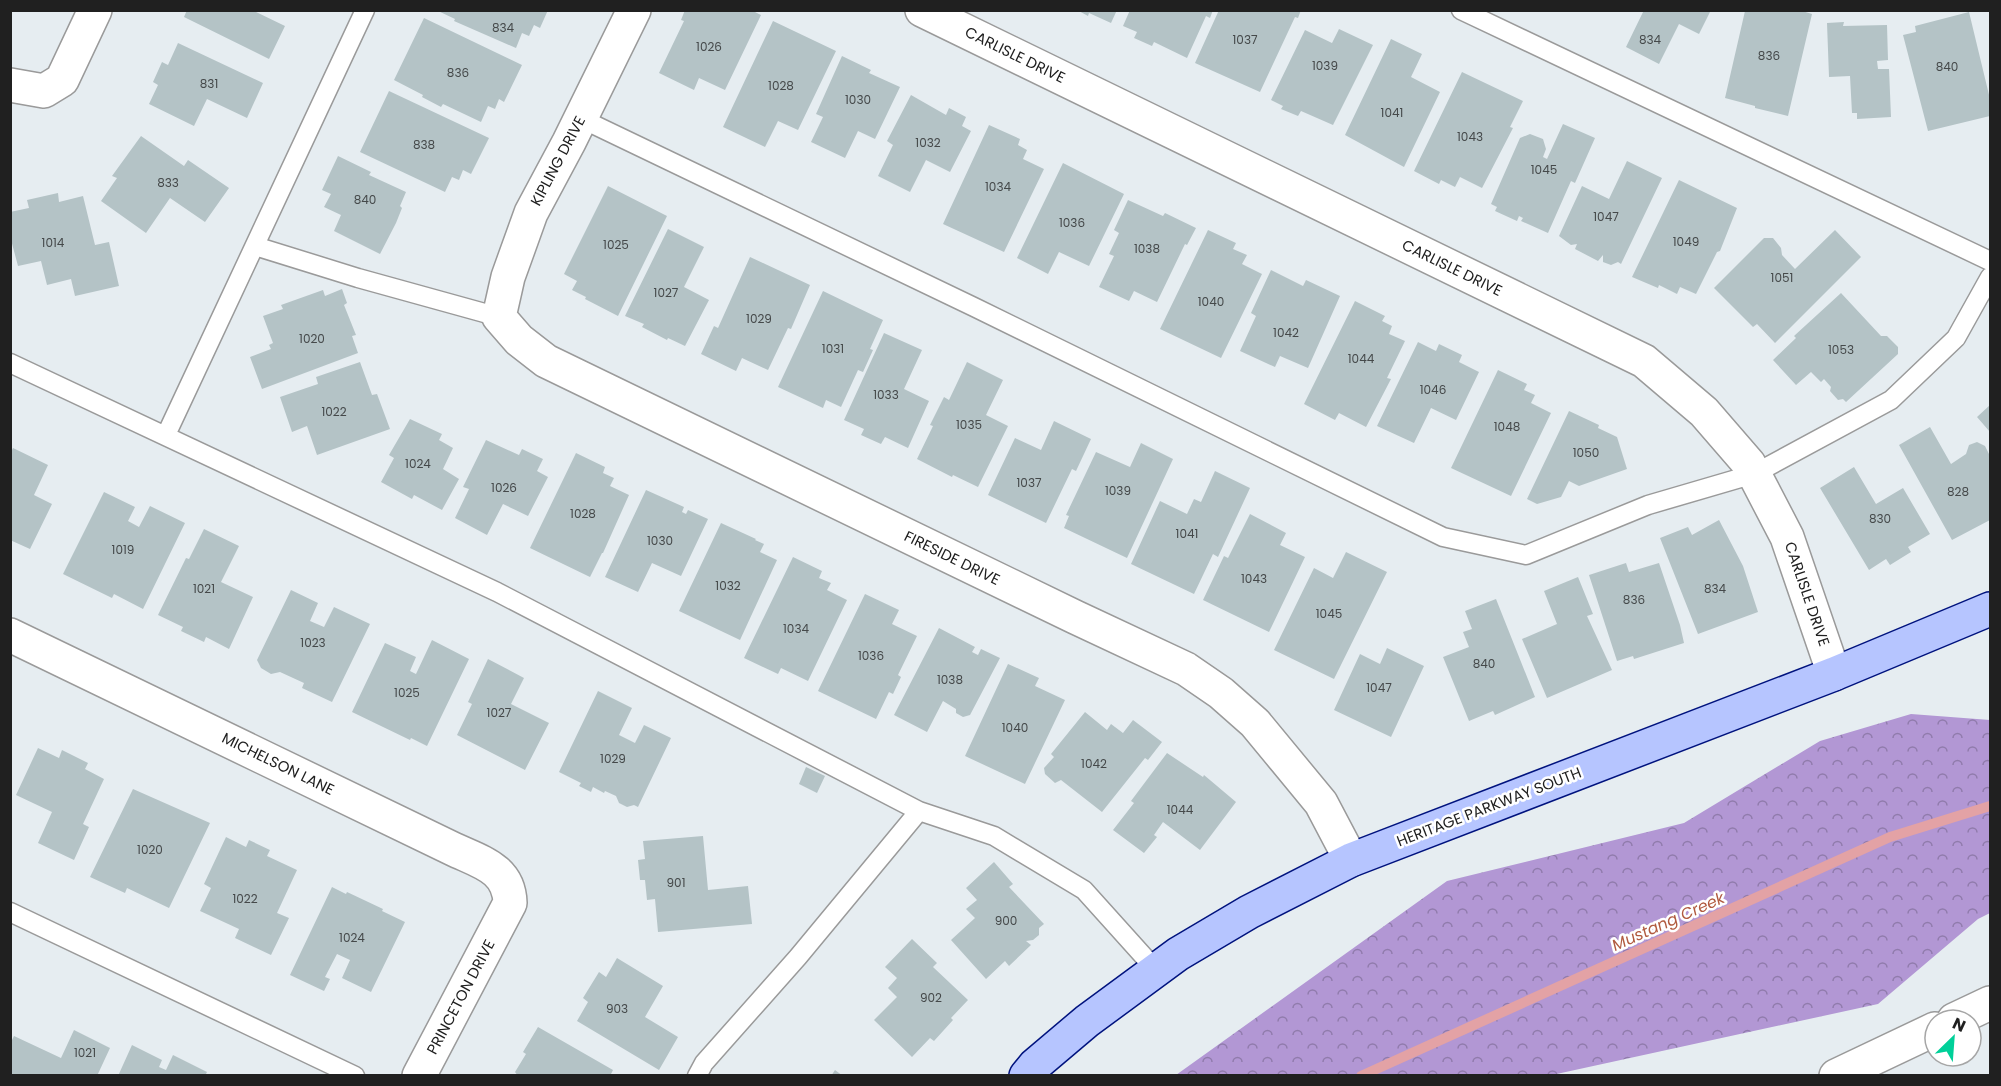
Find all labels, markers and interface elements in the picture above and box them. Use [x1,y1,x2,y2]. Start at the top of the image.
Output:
house number: 834 [492,19,515,36]
street label: CARLISLE DRIVE [962,21,1069,88]
house number: 1037 [1233,31,1258,48]
house number: 834 [1639,31,1662,48]
house number: 1026 [696,38,722,55]
house number: 836 [1758,47,1780,64]
house number: 1039 [1312,57,1338,74]
house number: 840 [1936,58,1958,75]
house number: 836 [447,64,469,81]
house number: 831 [200,75,218,92]
house number: 1028 [768,77,794,94]
house number: 1030 [845,91,871,108]
house number: 1041 [1381,104,1403,121]
street label: KIPLING DRIVE [525,112,590,209]
house number: 1043 [1457,128,1483,145]
house number: 1032 [915,134,941,151]
house number: 838 [413,136,435,153]
house number: 1045 [1531,161,1557,178]
house number: 833 [157,174,179,191]
house number: 1034 [985,178,1011,195]
house number: 840 [354,191,376,208]
house number: 1047 [1593,208,1619,225]
house number: 1036 [1059,214,1085,231]
house number: 1049 [1673,233,1699,250]
house number: 1014 [42,234,65,251]
street label: CARLISLE DRIVE [1399,234,1506,301]
house number: 1025 [603,236,629,253]
house number: 1038 [1134,240,1160,257]
house number: 1051 [1771,269,1793,286]
house number: 1027 [654,284,679,301]
house number: 1040 [1198,293,1224,310]
house number: 1029 [746,310,772,327]
house number: 1042 [1273,324,1299,341]
house number: 1020 [299,330,325,347]
house number: 1031 [822,340,844,357]
house number: 1053 [1828,341,1854,358]
house number: 1044 [1348,350,1375,367]
house number: 1046 [1420,381,1446,398]
house number: 1033 [873,386,899,403]
house number: 1022 [321,403,347,420]
house number: 1035 [956,416,982,433]
house number: 1048 [1494,418,1520,435]
house number: 1050 [1573,444,1599,461]
house number: 1024 [405,455,431,472]
house number: 1037 [1017,474,1042,491]
house number: 1026 [491,479,517,496]
house number: 1039 [1105,482,1131,499]
house number: 828 [1947,483,1969,500]
house number: 1028 [570,505,596,522]
house number: 830 [1869,510,1891,527]
street label: FIRESIDE DRIVE [901,525,1004,590]
house number: 1041 [1176,525,1198,542]
house number: 1030 [647,532,673,549]
street label: CARLISLE DRIVE [1780,539,1835,649]
house number: 1019 [112,541,134,558]
house number: 1043 [1241,570,1267,587]
house number: 1032 [715,577,741,594]
house number: 1021 [193,580,215,597]
house number: 834 [1704,580,1727,597]
house number: 836 [1623,591,1645,608]
house number: 1045 [1316,605,1342,622]
house number: 1034 [783,620,809,637]
house number: 1023 [300,634,326,651]
house number: 1036 [858,647,884,664]
house number: 840 [1473,655,1495,672]
house number: 1038 [937,671,963,688]
house number: 1047 [1366,679,1392,696]
house number: 1025 [394,684,420,701]
house number: 1027 [487,704,512,721]
house number: 1040 [1002,719,1028,736]
street label: MICHELSON LANE [218,727,338,800]
house number: 1029 [600,750,626,767]
house number: 1042 [1081,755,1107,772]
street label: HERITAGE PARKWAY SOUTH [1394,762,1584,851]
house number: 1044 [1167,801,1194,818]
house number: 1020 [137,841,163,858]
house number: 901 [667,874,685,891]
water label: Mustang Creek [1608,886,1729,957]
house number: 1022 [232,890,258,907]
house number: 900 [995,912,1017,929]
house number: 1024 [339,929,365,946]
street label: PRINCETON DRIVE [421,936,500,1058]
house number: 902 [920,989,942,1006]
house number: 903 [606,1000,628,1017]
north arrow [1923,1008,1983,1068]
text: N [1949,1012,1969,1038]
house number: 1021 [74,1044,96,1061]

